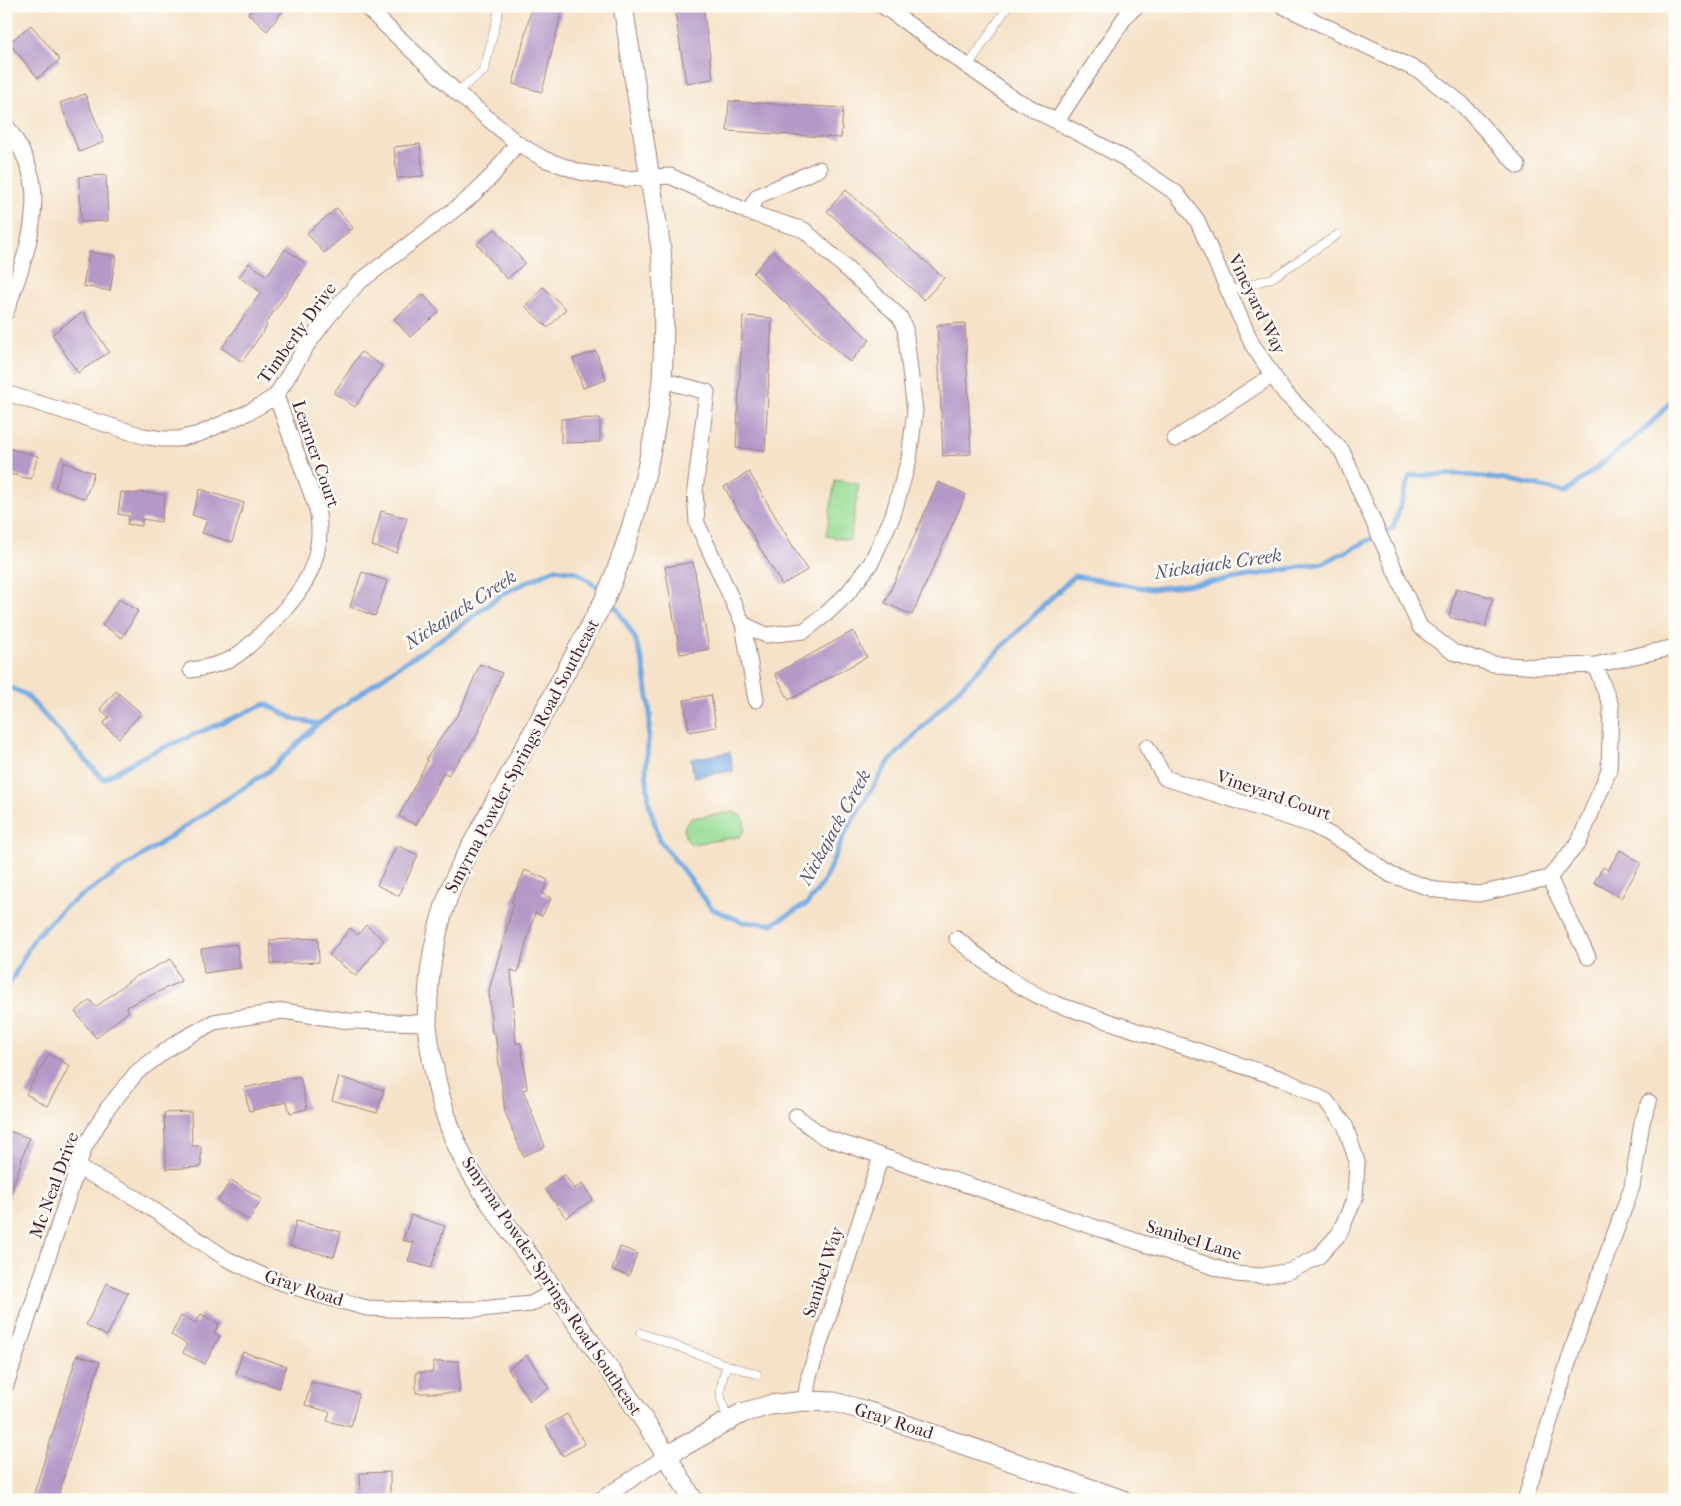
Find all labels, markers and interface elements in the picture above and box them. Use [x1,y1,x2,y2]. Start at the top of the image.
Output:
street label: Vineyard Way [1223,250,1290,359]
street label: Timberly Drive [254,279,341,388]
street label: Learner Court [287,398,344,511]
water label: Nickajack Creek [1152,544,1283,584]
water label: Nickajack Creek [400,566,521,655]
street label: Smyrna Powder Springs Road Southeast [441,615,604,897]
water label: Nickajack Creek [794,766,876,890]
street label: Vineyard Court [1213,766,1335,825]
street label: Mc Neal Drive [26,1129,83,1241]
street label: Smyrna Powder Springs Road Southeast [457,1153,647,1420]
street label: Sanibel Lane [1144,1216,1244,1265]
street label: Sanibel Way [799,1223,848,1320]
street label: Gray Road [262,1266,346,1311]
street label: Gray Road [852,1399,936,1444]

